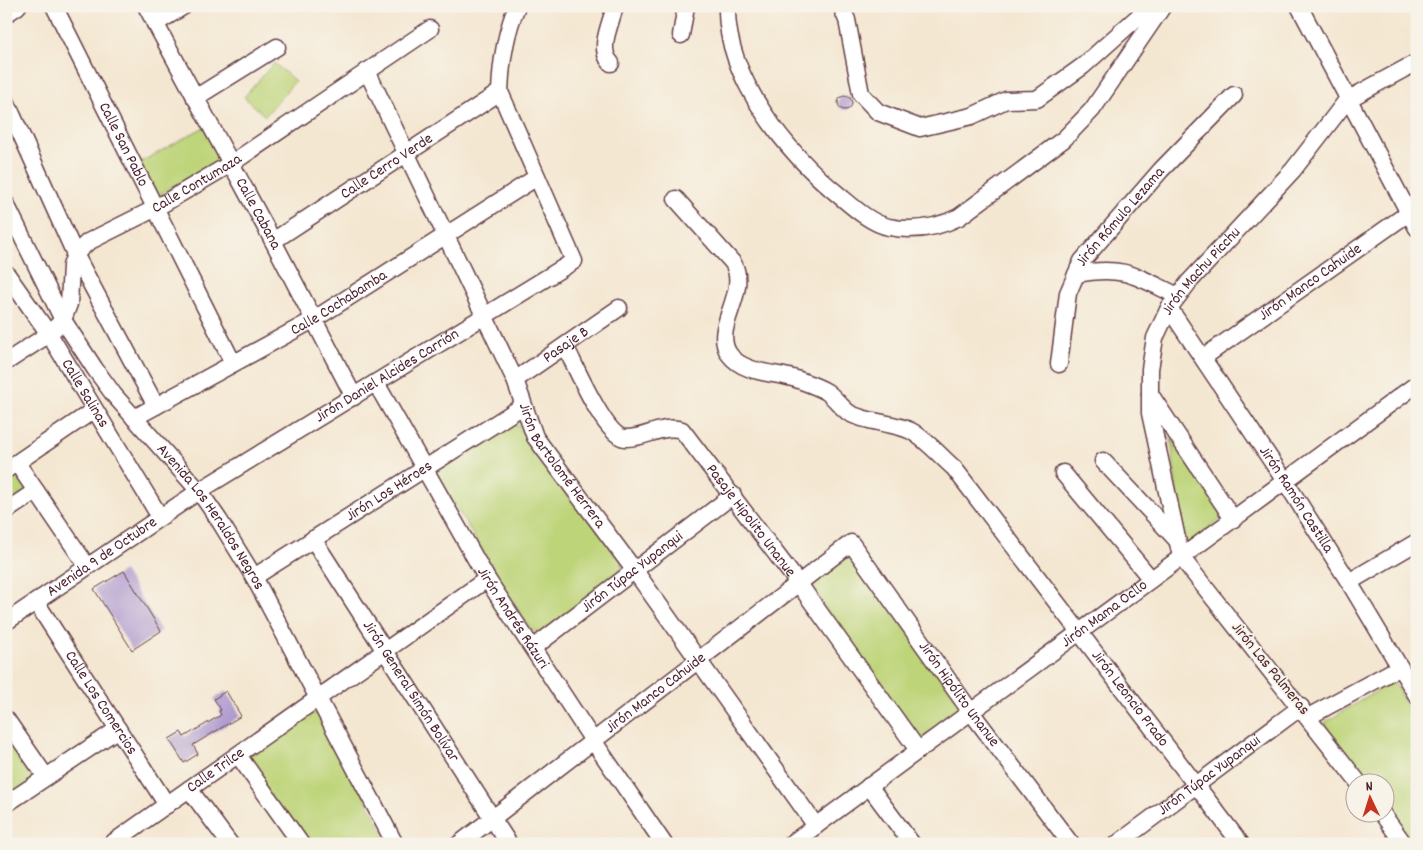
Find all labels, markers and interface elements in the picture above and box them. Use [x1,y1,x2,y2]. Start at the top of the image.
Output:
street label: Calle San Pablo [93,98,154,191]
street label: Calle Cerro Verde [336,127,438,205]
street label: Calle Contumaza [147,148,247,220]
street label: Jirón Rómulo Lezama [1070,161,1171,270]
street label: Calle Cabana [229,174,287,254]
street label: Jirón Machu Picchu [1156,221,1246,319]
street label: Jirón Manco Cahuide [1254,238,1367,327]
street label: Calle Cochabamba [286,264,392,342]
street label: Pasaje B [538,321,594,369]
street label: Jirón Daniel Alcides Carrión [311,323,464,429]
street label: Calle Salinas [55,355,115,432]
street label: Jirón Bartolomé Herrera [512,400,611,534]
street label: Avenida Los Heraldos Negros [151,439,270,594]
street label: Jirón Ramón Castilla [1253,441,1340,558]
street label: Jirón Los Héroes [341,455,437,527]
street label: Pasaje Hipolito Unanue [700,459,801,582]
street label: Avenida 9 de Octubre [42,511,162,603]
street label: Jirón Túpac Yupanqui [576,525,688,619]
street label: Jirón Andrés Rázuri [471,563,555,674]
street label: Jirón Mama Ocllo [1056,574,1153,653]
street label: Jirón General Simón Bolívar [357,616,465,767]
street label: Jirón Las Palmeras [1225,617,1315,721]
street label: Jirón Hipólito Unanue [913,636,1005,752]
street label: Jirón Leoncio Prado [1085,645,1174,752]
street label: Calle Los Comercios [59,646,143,760]
street label: Jirón Manco Cahuide [600,647,711,739]
street label: Jirón Túpac Yupanqui [1153,729,1266,821]
street label: Calle Trilce [182,742,249,799]
north arrow [1346,772,1396,822]
text: N [1365,777,1373,797]

